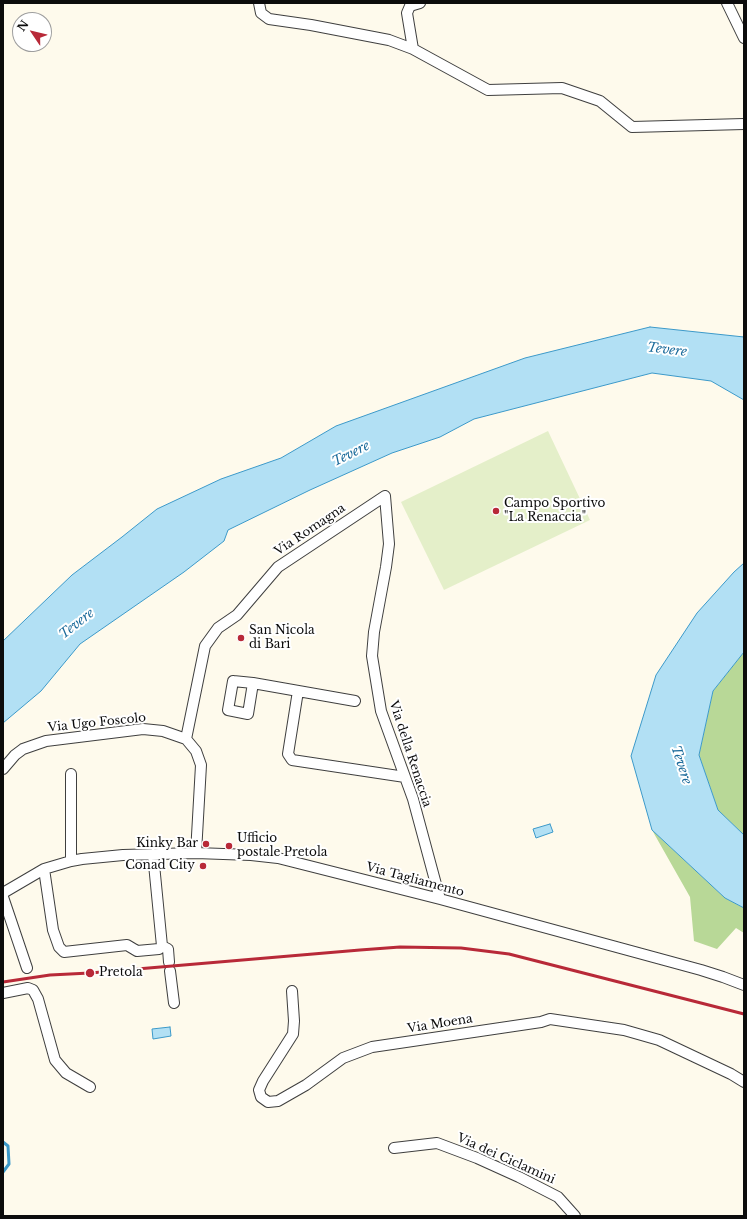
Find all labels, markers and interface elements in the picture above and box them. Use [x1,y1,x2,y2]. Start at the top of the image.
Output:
north arrow [12,12,52,52]
text: N [14,17,32,34]
water label: Tevere [646,340,688,360]
water label: Tevere [330,438,372,470]
place label: Campo Sportivo "La Renaccia" [504,497,605,525]
street label: Via Romagna [272,501,348,559]
marker: Campo Sportivo "La Renaccia" [491,506,501,516]
water label: Tevere [56,606,98,642]
place label: San Nicola di Bari [249,624,315,652]
marker: San Nicola di Bari [236,633,246,643]
street label: Via della Renaccia [386,699,434,809]
street label: Via Ugo Foscolo [47,711,147,735]
water label: Tevere [667,744,695,786]
place label: Ufficio postale Pretola [237,832,327,860]
place label: Kinky Bar [136,837,198,851]
marker: Kinky Bar [201,839,211,849]
marker: Ufficio postale Pretola [224,841,234,851]
place label: Conad City [125,859,195,873]
street label: Via Tagliamento [364,860,466,900]
marker: Conad City [198,861,208,871]
place label: Pretola [99,966,143,980]
marker: Pretola [84,967,96,979]
street label: Via Moena [406,1012,474,1036]
street label: Via dei Ciclamini [455,1131,557,1187]

